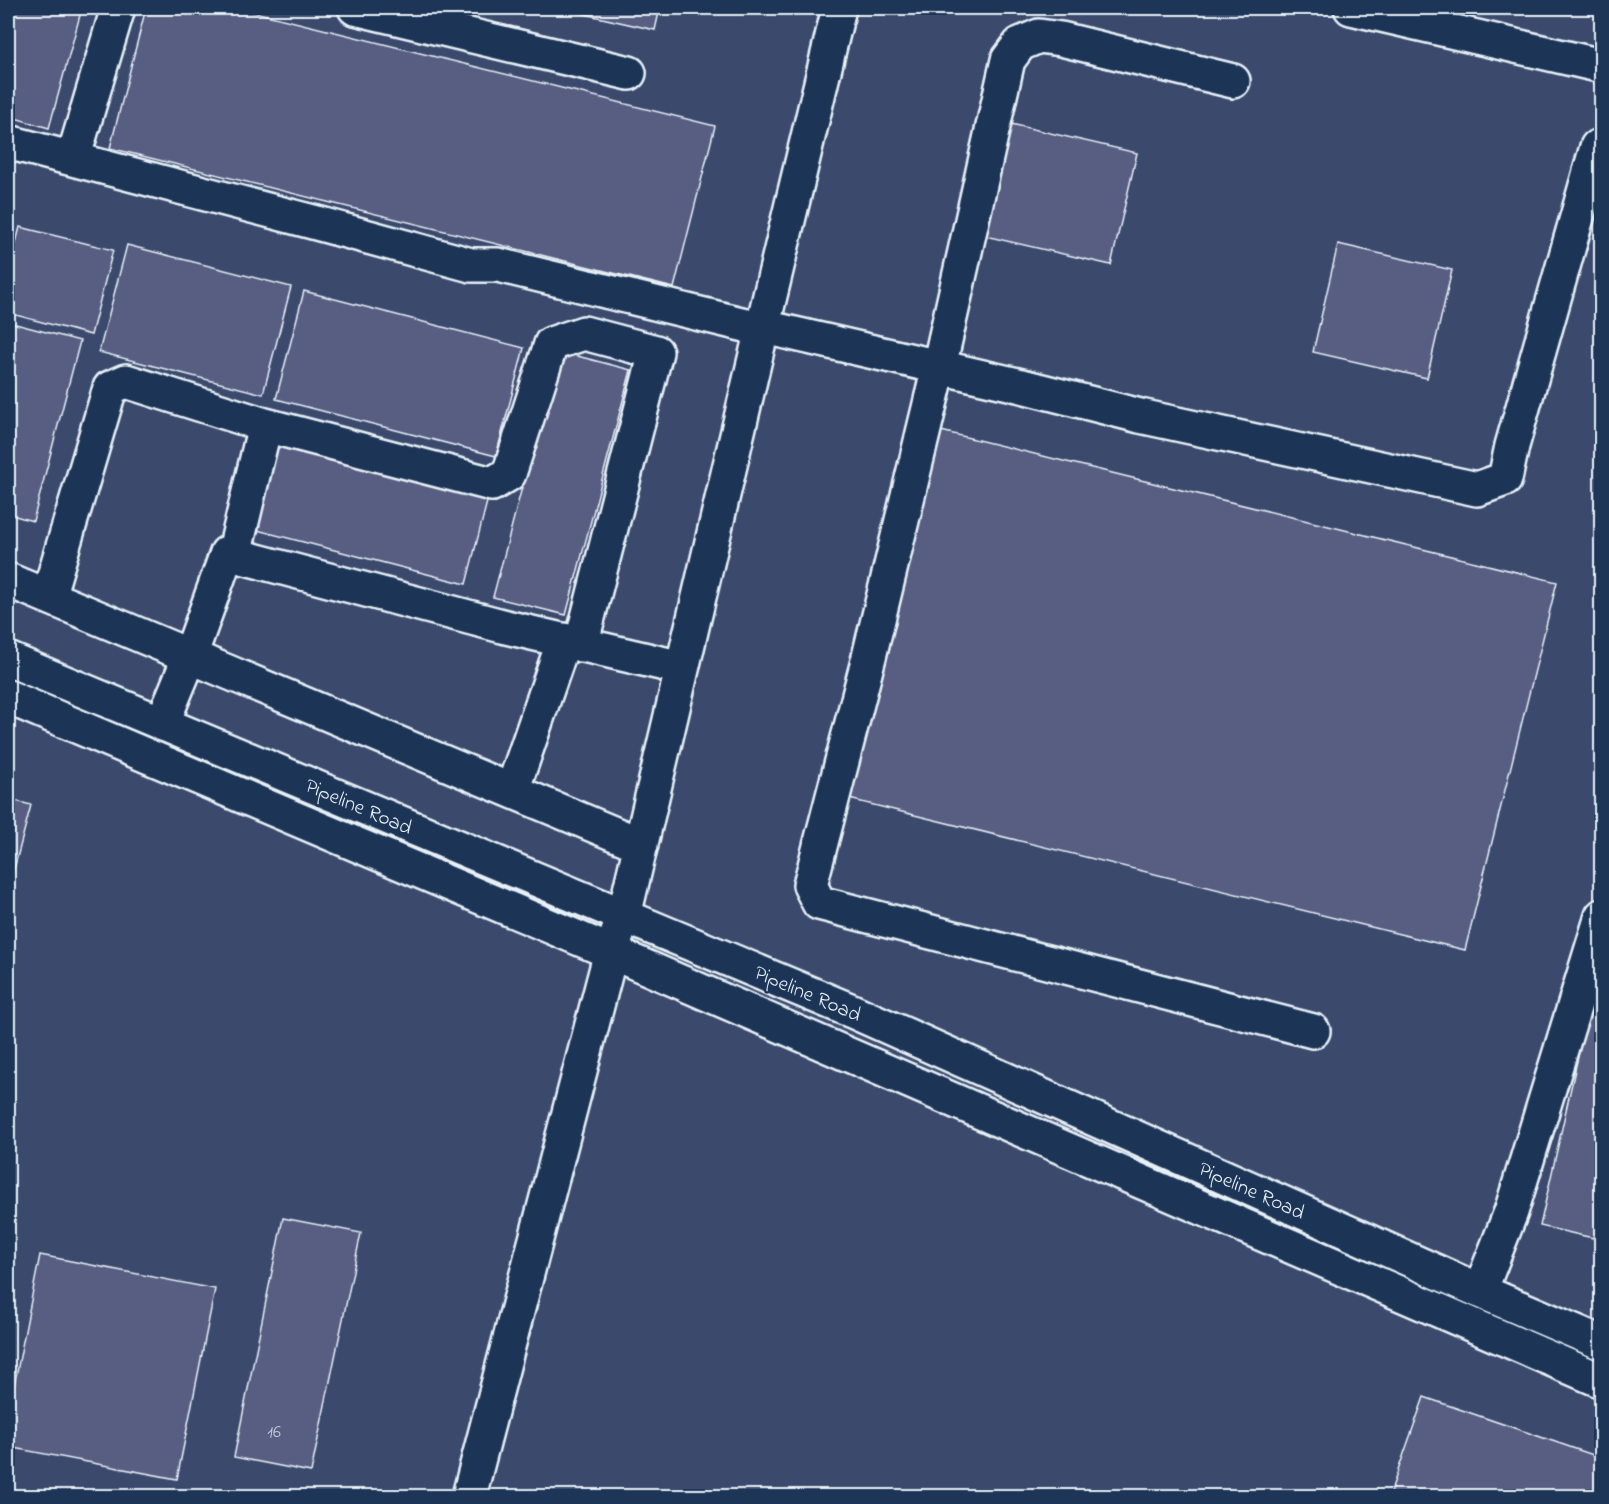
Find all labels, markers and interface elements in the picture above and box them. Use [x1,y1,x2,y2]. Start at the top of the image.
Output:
street label: Pipeline Road [300,772,416,844]
street label: Pipeline Road [749,959,865,1031]
street label: Pipeline Road [1193,1155,1309,1229]
house number: 16 [267,1420,281,1446]

